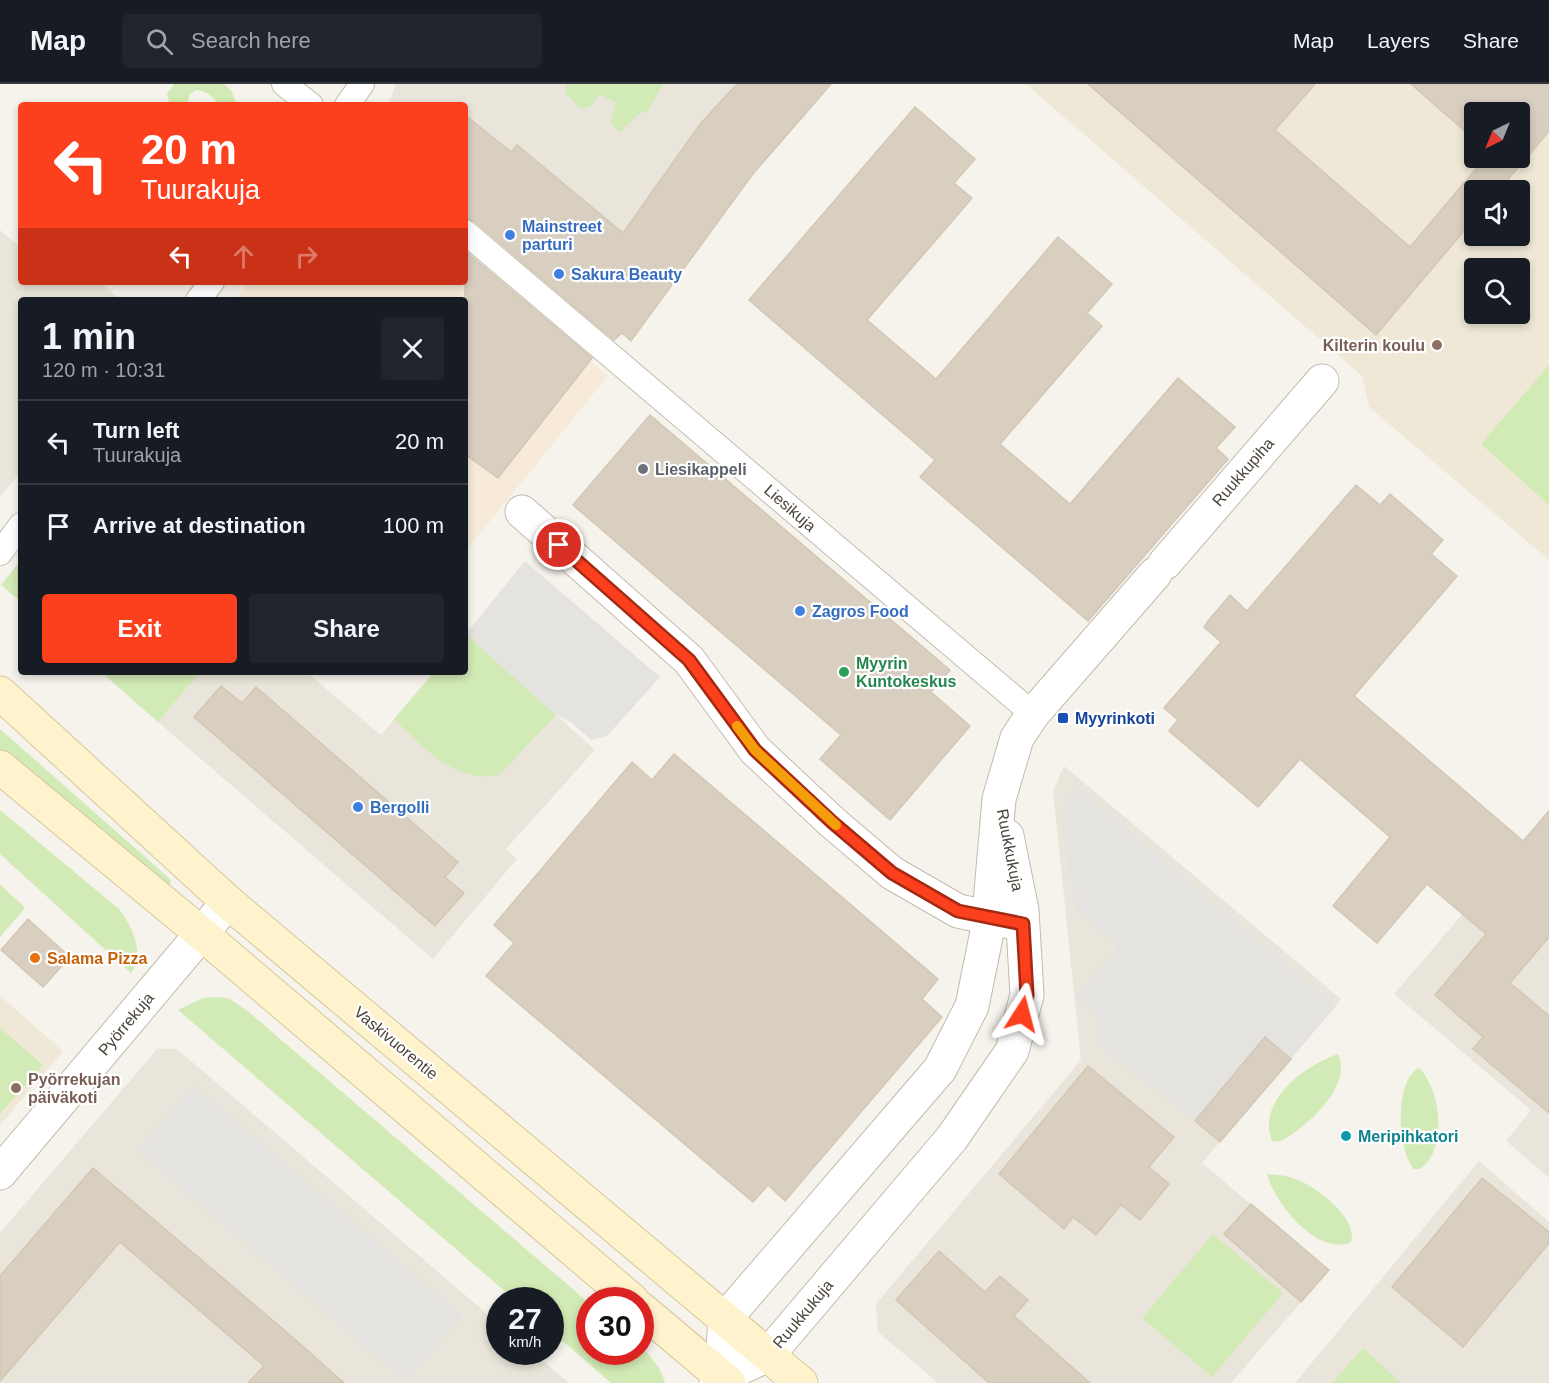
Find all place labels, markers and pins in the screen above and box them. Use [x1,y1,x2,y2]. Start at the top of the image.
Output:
place label: Mainstreet parturi [522,218,603,253]
marker: Mainstreet parturi [503,228,517,242]
place label: Sakura Beauty [571,266,682,283]
marker: Sakura Beauty [552,267,566,281]
place label: Kilterin koulu [1323,337,1425,354]
marker: Kilterin koulu [1430,338,1444,352]
place label: Liesikappeli [655,461,747,478]
marker: Liesikappeli [636,462,650,476]
pin [533,519,584,570]
place label: Zagros Food [812,603,909,620]
marker: Zagros Food [793,604,807,618]
place label: Myyrin Kuntokeskus [856,655,957,690]
marker: Myyrin Kuntokeskus [837,665,851,679]
place label: Myyrinkoti [1075,710,1155,727]
marker: Myyrinkoti [1056,711,1070,725]
place label: Bergolli [370,799,430,816]
marker: Bergolli [351,800,365,814]
place label: Salama Pizza [47,950,148,967]
marker: Salama Pizza [28,951,42,965]
place label: Pyörrekujan päiväkoti [28,1071,120,1106]
marker: Pyörrekujan päiväkoti [9,1081,23,1095]
place label: Meripihkatori [1358,1128,1458,1145]
marker: Meripihkatori [1339,1129,1353,1143]

